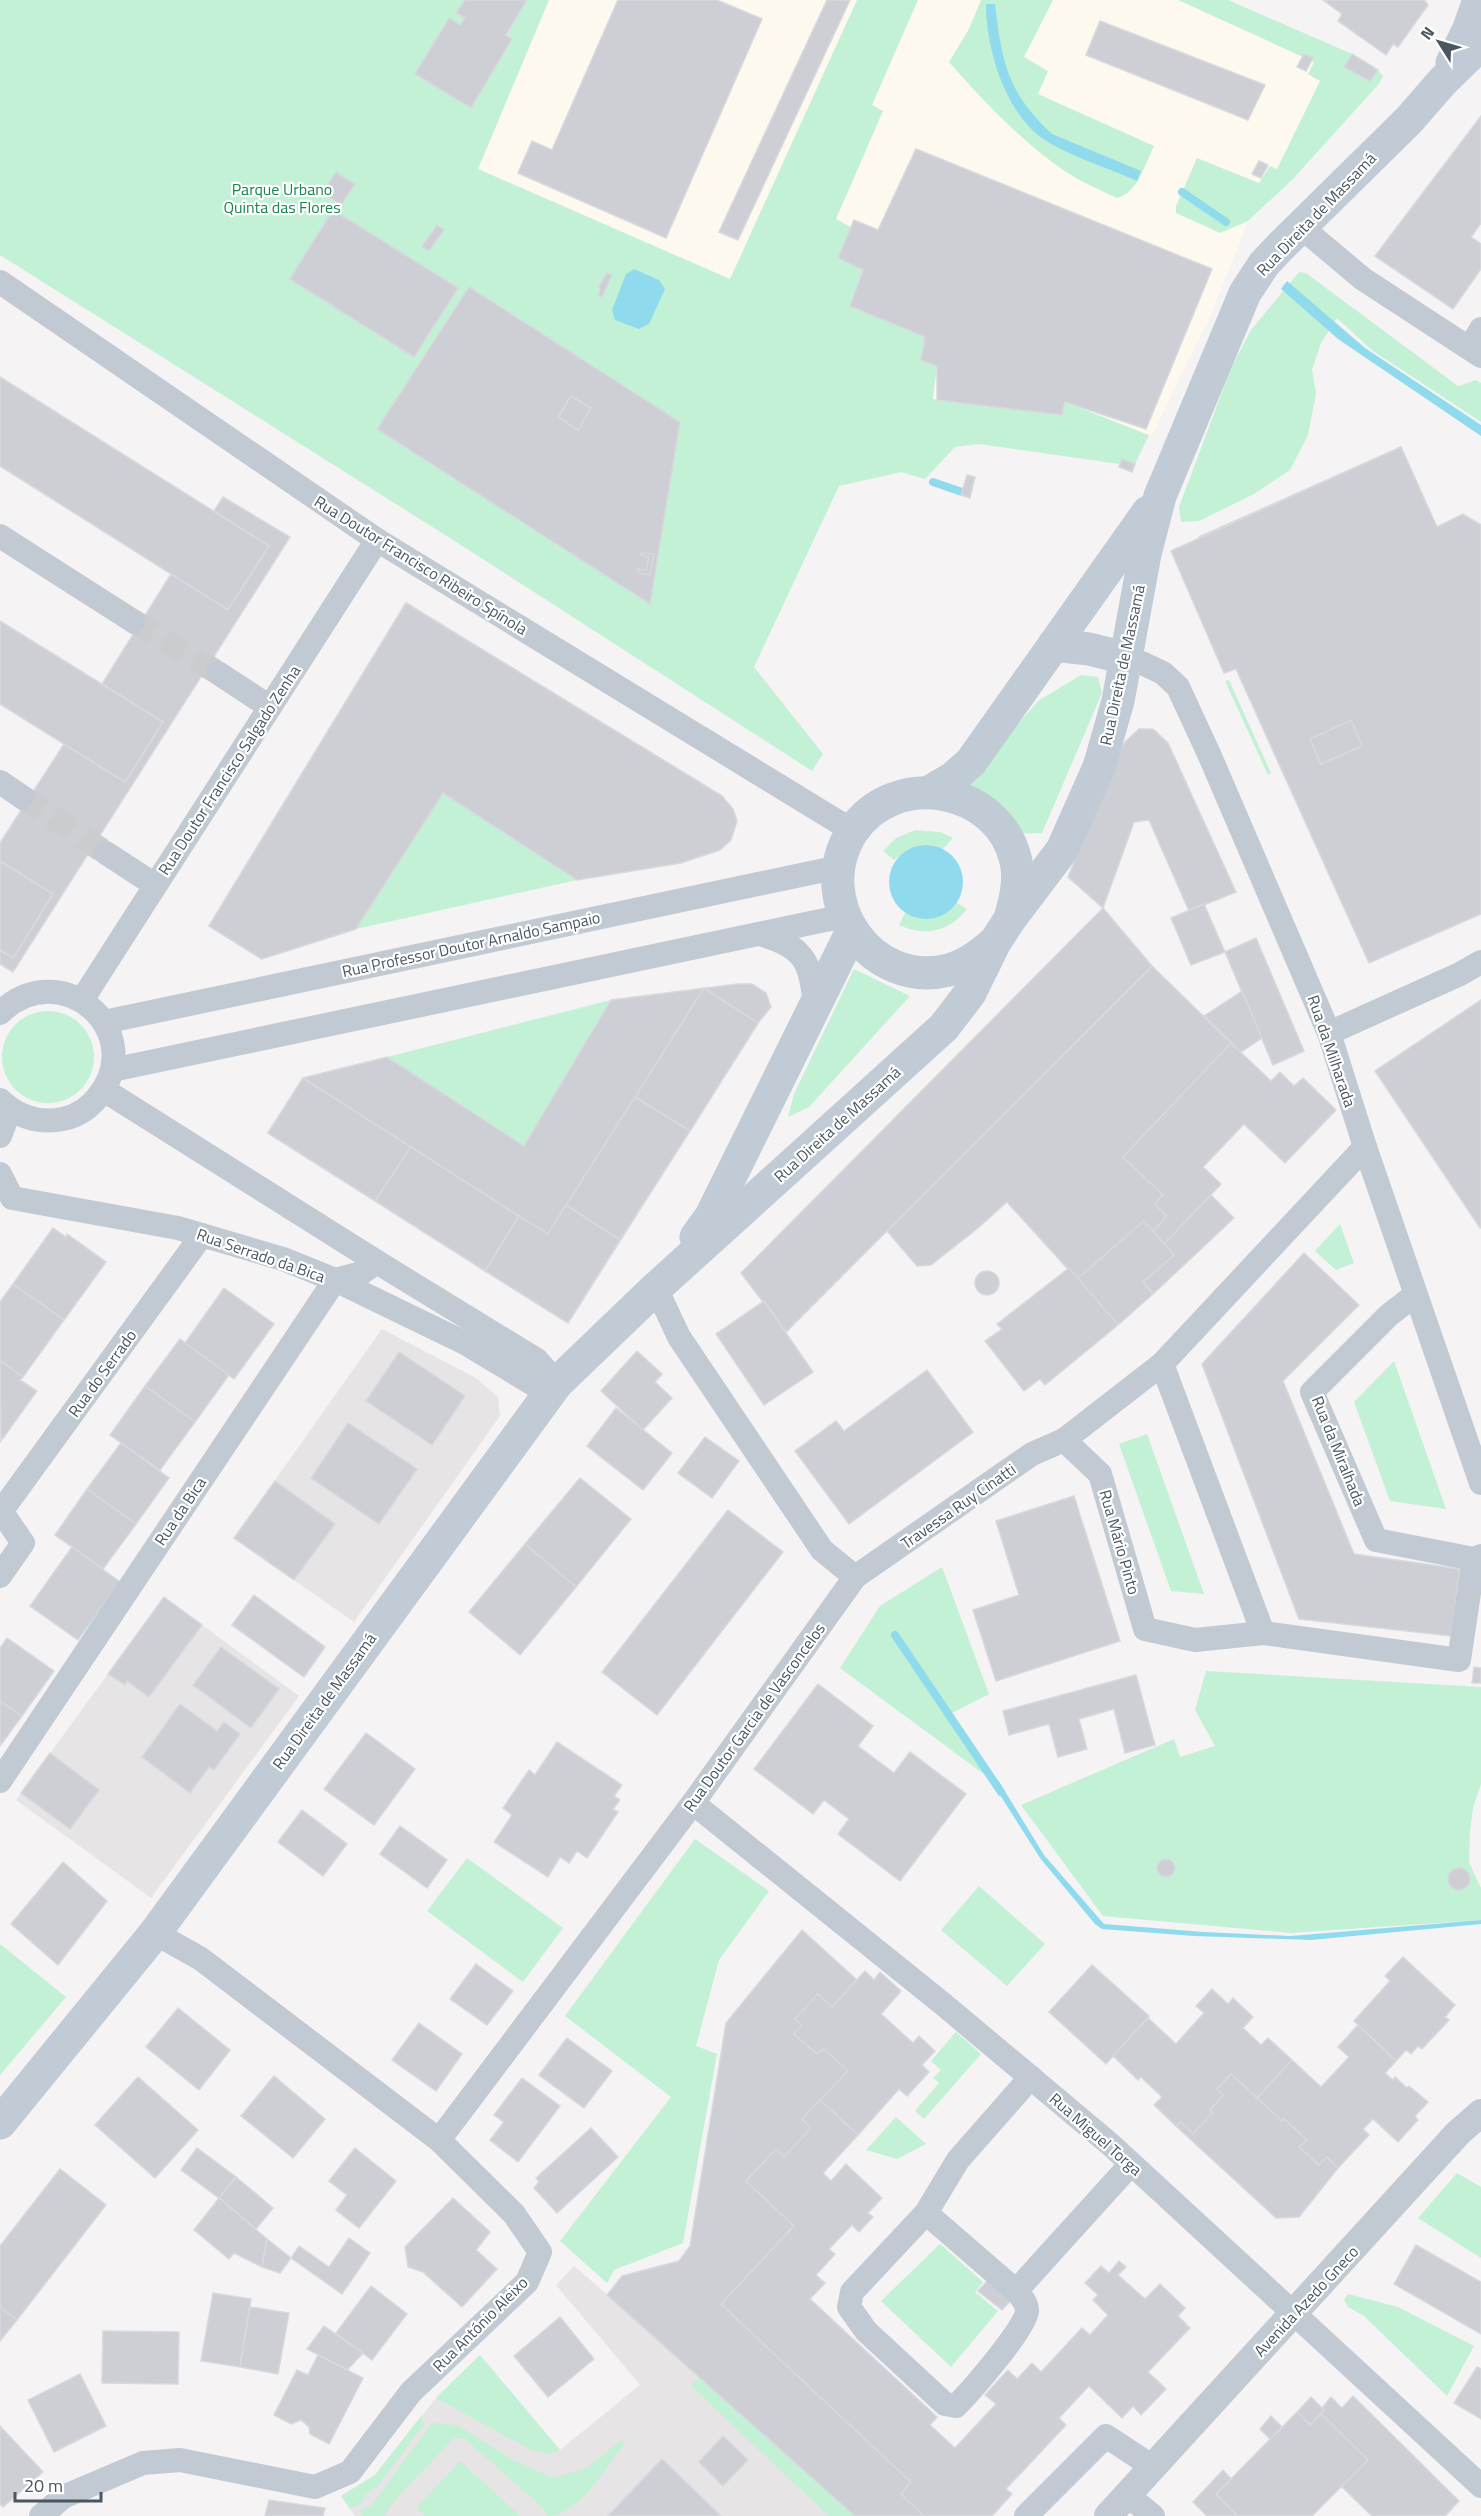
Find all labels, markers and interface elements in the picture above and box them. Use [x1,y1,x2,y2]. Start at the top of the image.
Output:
north arrow [1409,12,1469,72]
text: N [1414,21,1440,45]
street label: Rua Direita de Massamá [1251,147,1381,281]
park label: Parque Urbano Quinta das Flores [223,177,341,219]
street label: Rua Doutor Francisco Ribeiro Spínola [310,489,532,641]
street label: Rua Direita de Massamá [1093,582,1151,748]
street label: Rua Doutor Francisco Salgado Zenha [152,660,306,880]
street label: Rua Professor Doutor Arnaldo Sampaio [340,905,602,983]
street label: Rua da Milharada [1302,992,1362,1110]
street label: Rua Direita de Massamá [768,1060,906,1188]
street label: Rua Serrado da Bica [194,1222,328,1288]
street label: Rua do Serrado [62,1324,142,1422]
street label: Rua da Miralhada [1306,1392,1372,1510]
street label: Travessa Ruy Cinatti [896,1457,1020,1555]
street label: Rua da Bica [148,1472,212,1550]
street label: Rua Mário Pinto [1094,1487,1146,1597]
street label: Rua Doutor Garcia de Vasconcelos [677,1618,831,1816]
street label: Rua Direita de Massamá [266,1628,382,1774]
street label: Rua Miguel Torga [1044,2087,1148,2181]
street label: Avenida Azedo Gneco [1248,2240,1364,2362]
street label: Rua António Aleixo [427,2271,533,2377]
scale bar [15,2465,100,2503]
text: 20 m [24,2472,63,2499]

